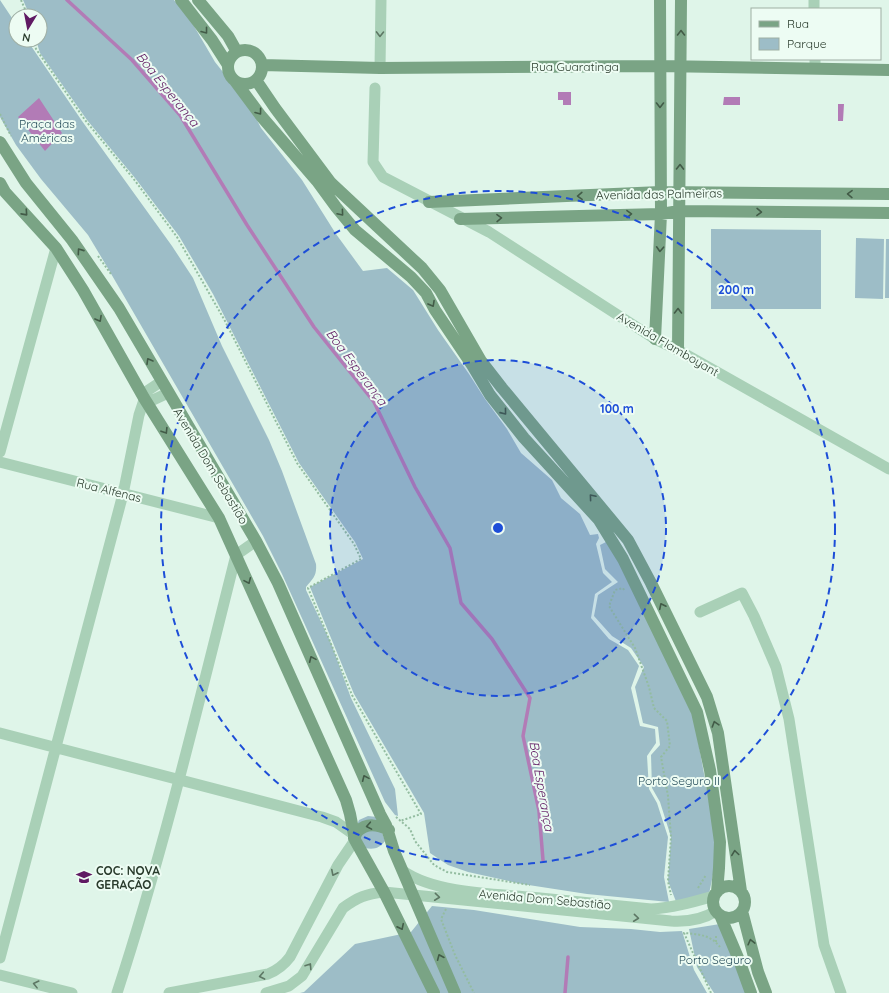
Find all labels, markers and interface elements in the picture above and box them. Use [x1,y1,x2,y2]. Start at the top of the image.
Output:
north arrow [8,8,48,48]
legend [751,8,881,60]
text: Rua [787,16,809,31]
one-way arrow [200,26,207,33]
text: N [21,30,31,45]
one-way arrow [677,30,685,36]
one-way arrow [376,31,385,37]
text: Parque [787,36,827,51]
water label: Boa Esperança [133,48,204,130]
street label: Rua Guaratinga [531,59,619,74]
one-way arrow [656,102,664,108]
one-way arrow [254,108,261,115]
park label: Praça das Américas [19,116,75,145]
one-way arrow [675,164,684,170]
street label: Avenida das Palmeiras [596,185,723,203]
one-way arrow [847,190,853,198]
one-way arrow [577,191,583,200]
one-way arrow [756,207,762,216]
one-way arrow [20,208,27,216]
one-way arrow [336,208,343,216]
one-way arrow [626,210,632,219]
one-way arrow [496,213,502,222]
one-way arrow [655,246,664,252]
one-way arrow [77,248,85,255]
text: 200 m [718,282,754,297]
one-way arrow [427,300,434,307]
one-way arrow [674,308,682,314]
street label: Avenida Flamboyant [614,309,722,379]
one-way arrow [95,315,102,322]
water label: Boa Esperança [323,326,392,409]
one-way arrow [147,358,154,365]
text: 100 m [600,401,634,416]
street label: Avenida Dom Sebastião [170,405,252,527]
one-way arrow [499,408,506,415]
one-way arrow [160,427,167,434]
street label: Rua Alfenas [75,475,143,505]
one-way arrow [590,495,597,502]
centre of rings [491,521,505,535]
one-way arrow [243,577,251,585]
one-way arrow [659,603,667,610]
one-way arrow [309,655,317,663]
one-way arrow [711,721,720,728]
water label: Boa Esperança [526,740,558,833]
park label: Porto Seguro II [638,773,720,788]
one-way arrow [362,774,370,782]
one-way arrow [366,821,372,830]
one-way arrow [731,850,740,856]
place label: COC: NOVA GERAÇÃO [96,863,160,892]
school or university icon: COC: NOVA GERAÇÃO [75,868,93,886]
one-way arrow [331,868,339,876]
street label: Avenida Dom Sebastião [478,886,612,912]
one-way arrow [434,892,440,901]
one-way arrow [633,913,639,922]
one-way arrow [397,922,404,930]
one-way arrow [748,939,756,945]
park label: Porto Seguro [679,952,751,967]
one-way arrow [437,954,445,962]
one-way arrow [304,963,312,970]
one-way arrow [259,971,265,979]
one-way arrow [33,980,40,989]

